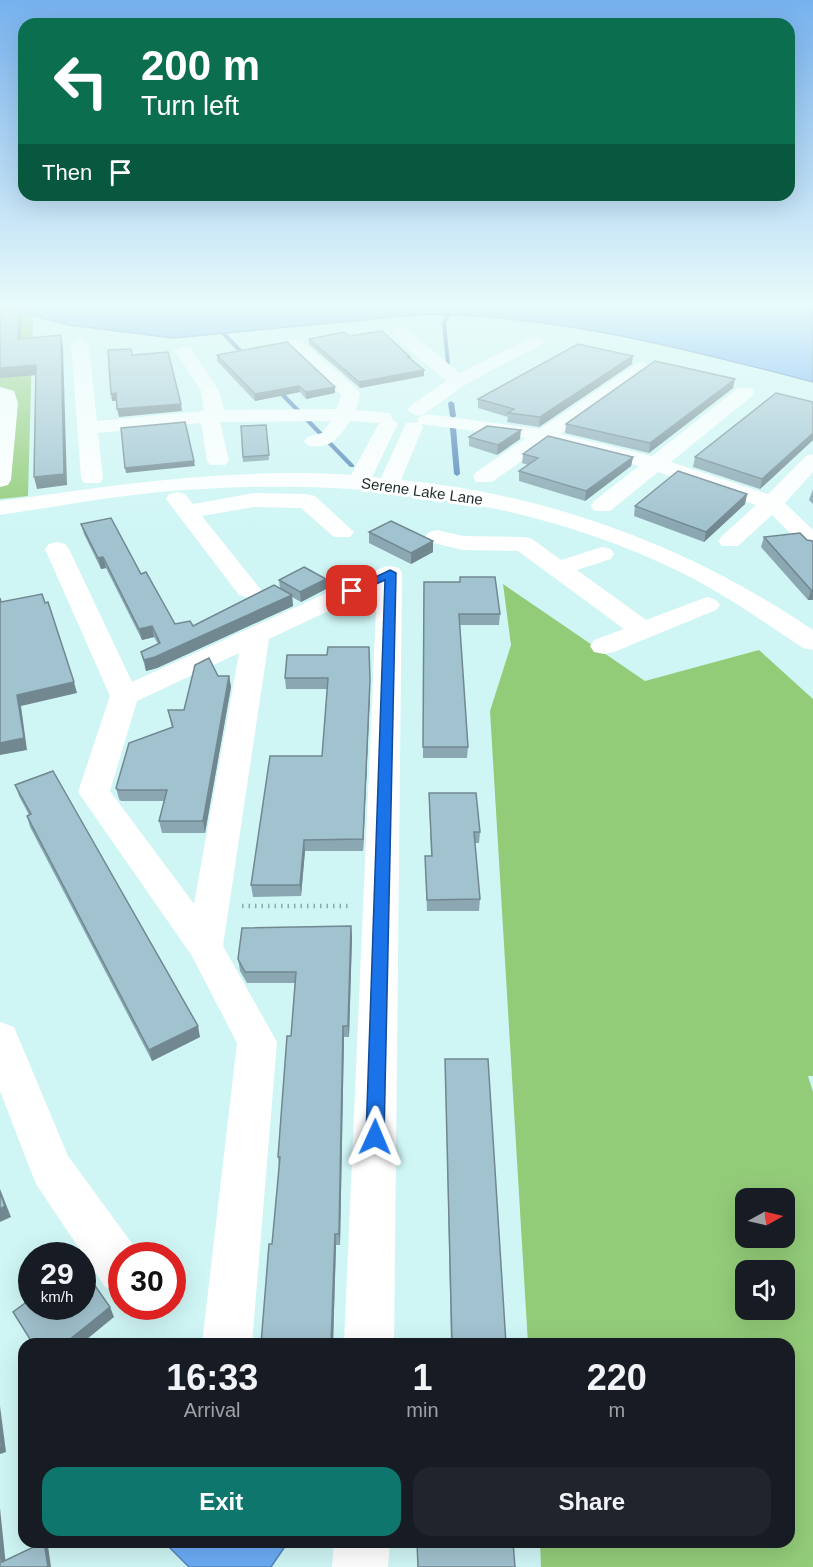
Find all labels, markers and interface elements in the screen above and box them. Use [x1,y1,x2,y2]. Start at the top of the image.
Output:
icon: left [42,42,120,120]
text: 200 m [141,42,260,89]
text: Turn left [141,91,239,121]
icon: arrive [104,156,137,189]
text: Then [42,160,92,185]
street label: Serene Lake Lane [360,474,484,508]
pin [326,565,377,616]
icon: arrive [335,574,368,607]
position arrow [343,1105,407,1169]
north arrow [735,1188,795,1248]
map controls [735,1188,795,1320]
speed limit sign: 30 [108,1242,186,1320]
text: 29 [40,1257,74,1290]
button: sound [735,1260,795,1320]
text: km/h [41,1288,73,1305]
text: 16:33 [166,1357,258,1398]
text: 1 [412,1357,432,1398]
text: 220 [587,1357,647,1398]
text: Arrival [184,1399,241,1421]
text: min [406,1399,439,1421]
text: m [608,1399,625,1421]
button: Exit [42,1467,401,1536]
button: Share [413,1467,771,1536]

